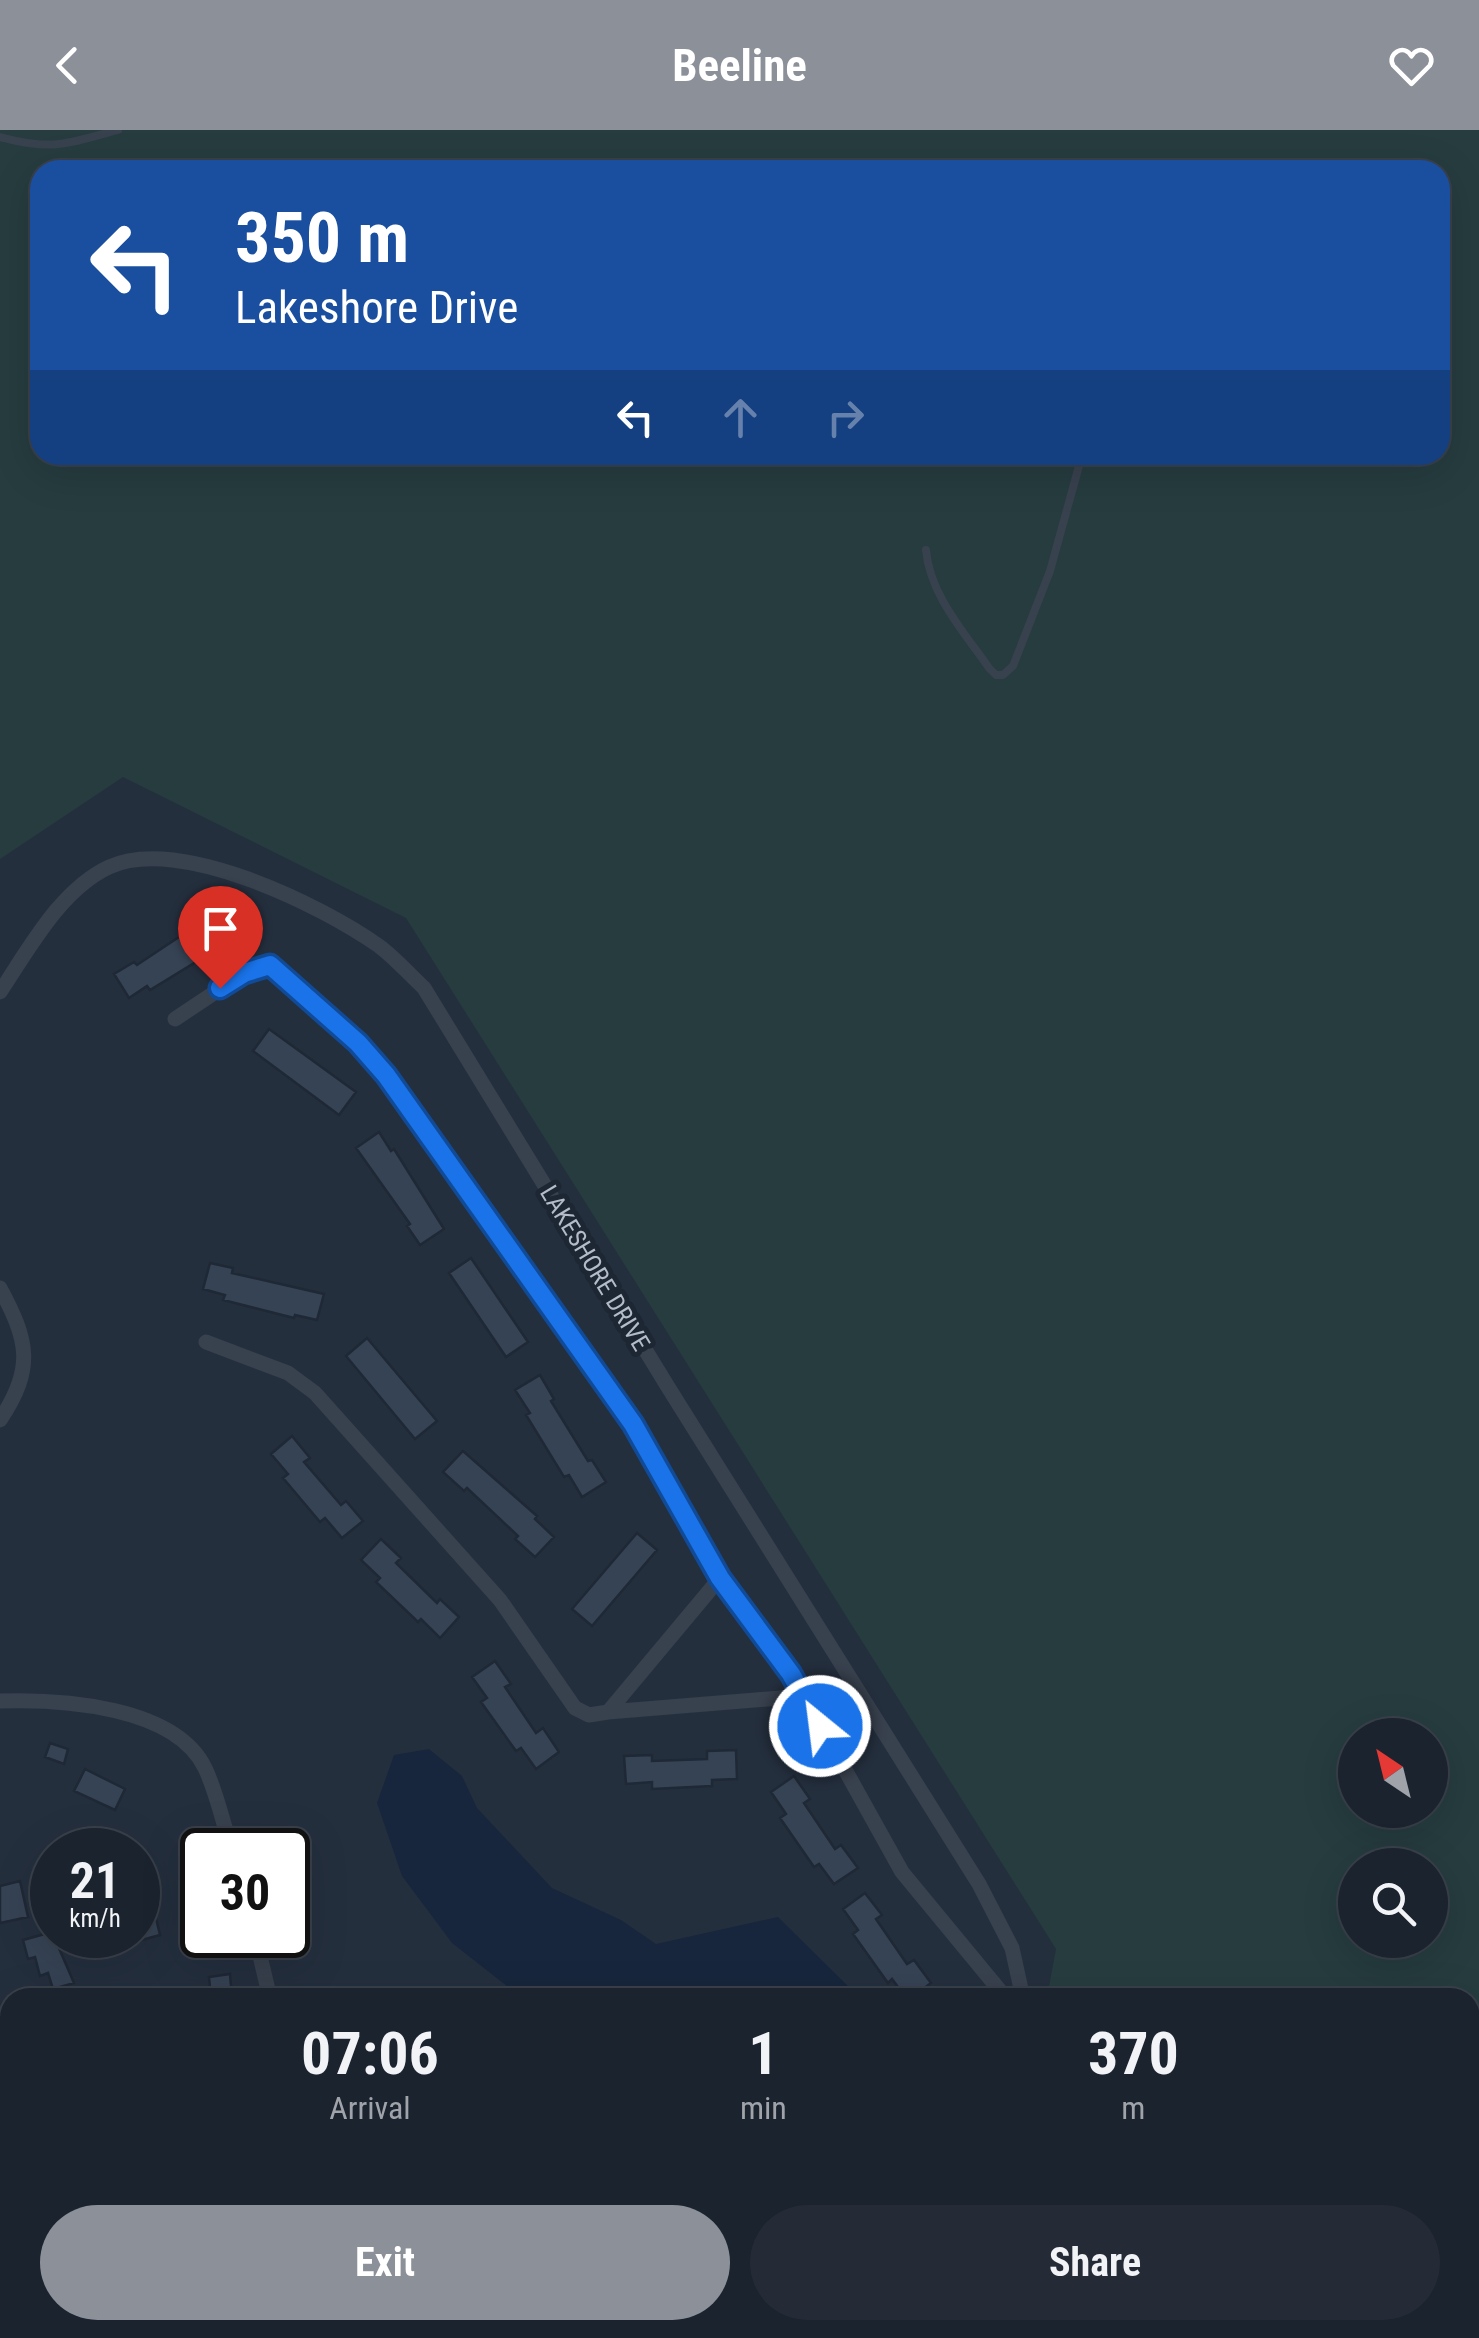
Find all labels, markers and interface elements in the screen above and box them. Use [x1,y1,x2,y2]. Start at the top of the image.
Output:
icon: back [40,38,95,93]
icon: heart [1384,38,1439,93]
text: Beeline [672,39,807,92]
text: 350 m [235,197,409,279]
icon: left [70,200,200,330]
text: Lakeshore Drive [235,281,518,334]
icon: left [608,390,663,445]
icon: ahead [713,390,768,445]
icon: right [818,390,873,445]
pin [178,886,263,989]
icon: arrive [193,901,248,956]
street label: LAKESHORE DRIVE [534,1180,656,1356]
position arrow [768,1674,872,1778]
north arrow [1338,1718,1448,1828]
map controls [1338,1718,1448,1958]
speed limit sign: 30 [180,1828,310,1958]
button: search [1338,1848,1448,1958]
text: 21 [70,1852,120,1910]
text: km/h [69,1904,121,1933]
text: 07:06 [301,2018,439,2089]
text: 1 [748,2018,779,2089]
text: 370 [1088,2018,1179,2089]
text: Arrival [329,2089,411,2127]
text: min [740,2089,787,2127]
text: m [1121,2089,1145,2127]
button: Exit [40,2205,730,2320]
button: Share [750,2205,1440,2320]

